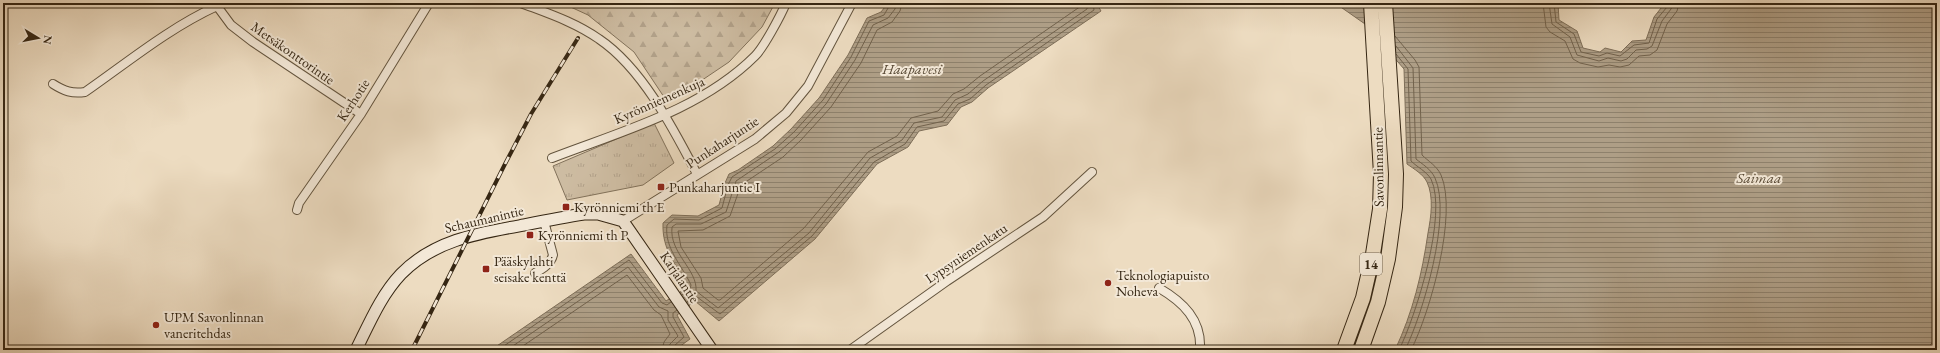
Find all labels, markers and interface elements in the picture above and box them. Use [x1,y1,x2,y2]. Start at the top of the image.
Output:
north arrow [18,18,58,58]
street label: Metsäkonttorintie [248,18,339,89]
text: N [40,34,56,45]
water label: Haapavesi [881,59,942,78]
street label: Kyrönniemenkuja [611,72,708,128]
street label: Kerhotie [333,75,374,125]
street label: Punkaharjuntie [682,111,762,172]
street label: Savonlinnantie [1368,126,1388,207]
water label: Saimaa [1736,168,1781,187]
place label: Punkaharjuntie I [669,178,760,196]
marker: Punkaharjuntie I [656,182,666,192]
place label: Kyrönniemi th E [574,198,664,216]
street label: Schaumanintie [443,201,526,237]
marker: Kyrönniemi th E [561,202,571,212]
street label: Lypsyniemenkatu [921,219,1011,287]
place label: Kyrönniemi th P [538,226,628,244]
marker: Kyrönniemi th P [525,230,535,240]
street label: Karjalantie [656,248,704,307]
place label: Pääskylahti seisake kenttä [494,252,567,286]
road number: 14 [1360,253,1382,275]
marker: Pääskylahti seisake kenttä [481,264,491,274]
place label: Teknologiapuisto Noheva [1116,266,1209,300]
marker: Teknologiapuisto Noheva [1103,278,1113,288]
place label: UPM Savonlinnan vaneritehdas [164,308,265,342]
marker: UPM Savonlinnan vaneritehdas [151,320,161,330]

